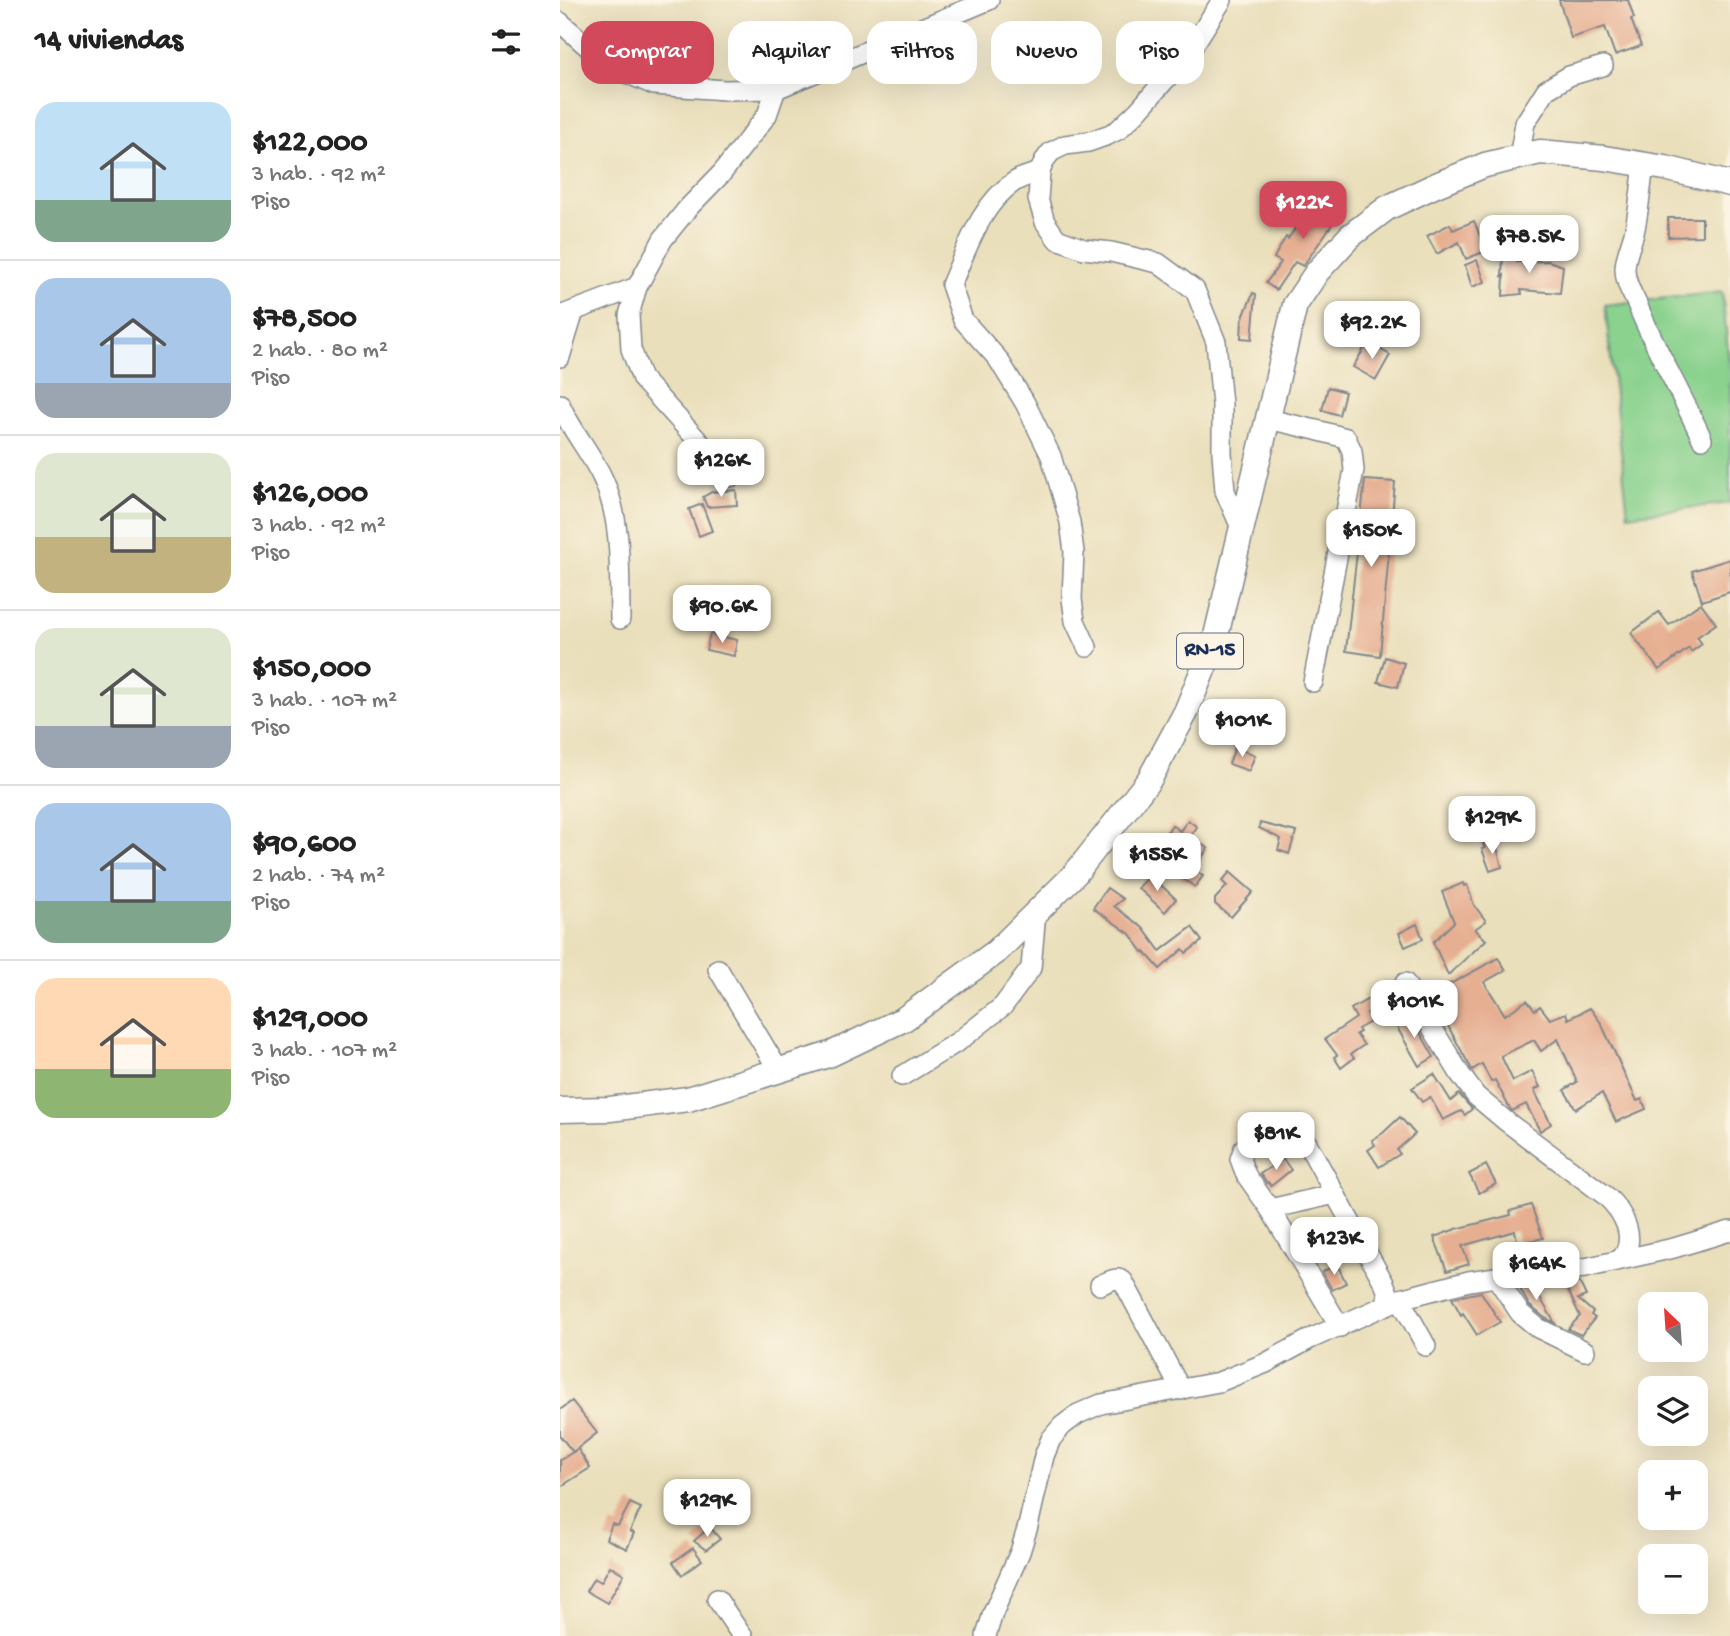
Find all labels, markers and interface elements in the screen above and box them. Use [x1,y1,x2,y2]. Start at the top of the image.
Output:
chip: Comprar [581,21,714,84]
chip: Alquilar [728,21,853,84]
chip: Filtros [867,21,977,84]
chip: Nuevo [991,21,1102,84]
chip: Piso [1116,21,1204,84]
icon: filters [487,23,525,61]
text: 14 viviendas [35,25,183,60]
text: $122,000 [252,127,368,162]
icon: home [91,130,175,214]
text: 3 hab. · 92 m² [252,162,386,189]
pin: $122K [1254,182,1352,241]
text: Piso [252,189,290,216]
text: $122K [1276,190,1330,217]
pin: $78.5K [1472,216,1586,275]
text: $78.5K [1496,224,1562,251]
pin: $92.2K [1315,302,1429,361]
text: $78,500 [252,303,357,338]
icon: home [91,306,175,390]
text: $92.2K [1340,310,1404,337]
text: 2 hab. · 80 m² [252,338,388,365]
text: Piso [252,365,290,392]
pin: $126K [672,440,770,499]
text: $126K [693,448,749,475]
text: $126,000 [252,478,368,513]
icon: home [91,481,175,565]
pin: $150K [1322,510,1420,569]
text: 3 hab. · 92 m² [252,513,386,540]
text: $150K [1342,518,1400,545]
text: Piso [252,540,290,567]
pin: $90.6K [665,586,779,645]
text: $90.6K [689,594,755,621]
road number: RN-15 [1177,634,1243,668]
text: $150,000 [252,653,371,688]
icon: home [91,656,175,740]
text: 3 hab. · 107 m² [252,688,397,715]
pin: $101K [1193,700,1291,759]
text: $101K [1215,708,1269,735]
text: Piso [252,715,290,742]
pin: $129K [1443,796,1541,856]
text: $129K [1464,805,1520,832]
text: $90,600 [252,828,356,863]
icon: home [91,831,175,915]
pin: $155K [1108,834,1206,893]
text: $155K [1129,842,1185,869]
text: 2 hab. · 74 m² [252,863,385,890]
text: Piso [252,890,290,917]
pin: $101K [1365,981,1463,1040]
text: $101K [1387,989,1441,1016]
text: $129,000 [252,1003,368,1038]
icon: home [91,1006,175,1090]
text: 3 hab. · 107 m² [252,1038,397,1065]
text: Piso [252,1065,290,1092]
pin: $81K [1235,1112,1317,1172]
text: $81K [1254,1121,1298,1148]
pin: $123K [1285,1218,1383,1277]
text: $123K [1306,1226,1362,1253]
pin: $164K [1487,1242,1585,1302]
text: $164K [1509,1251,1563,1278]
north arrow [1638,1292,1708,1362]
map controls [1638,1292,1708,1614]
button: layers [1638,1376,1708,1446]
button: + [1638,1460,1708,1530]
pin: $129K [658,1480,756,1539]
text: $129K [679,1488,735,1515]
button: − [1638,1544,1708,1614]

